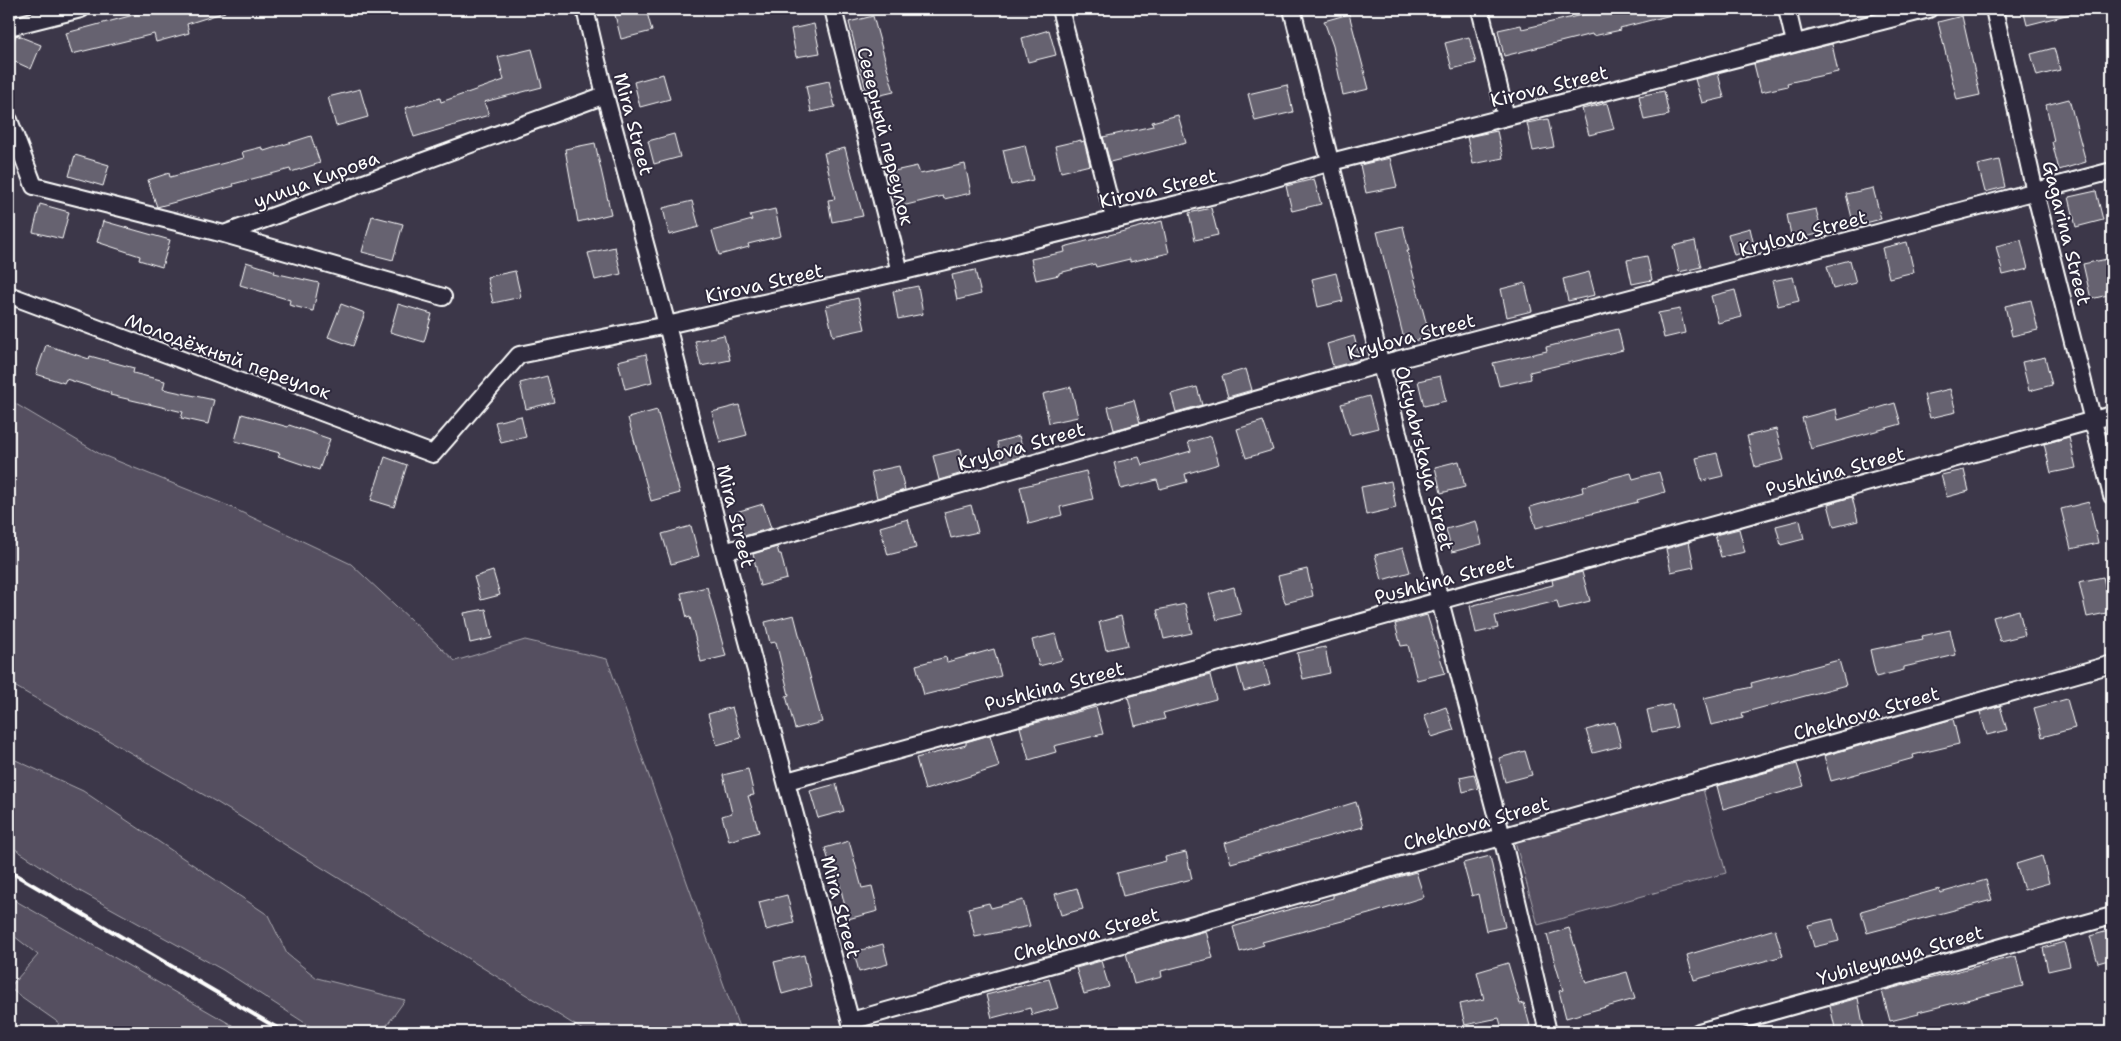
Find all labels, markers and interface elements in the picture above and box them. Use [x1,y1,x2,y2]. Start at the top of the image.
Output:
street label: Северный переулок [851,44,920,228]
street label: Kirova Street [1488,60,1610,113]
street label: Mira Street [608,70,659,178]
street label: улица Кирова [250,145,383,214]
street label: Gagarina Street [2036,158,2097,308]
street label: Kirova Street [1097,163,1220,214]
street label: Krylova Street [1736,204,1870,263]
street label: Kirova Street [703,258,826,309]
street label: Krylova Street [1344,307,1478,366]
street label: Молодёжный переулок [121,308,334,405]
street label: Oktyabrskaya Street [1389,363,1460,553]
street label: Krylova Street [954,416,1088,477]
street label: Pushkina Street [1763,441,1908,502]
street label: Mira Street [711,462,760,570]
street label: Pushkina Street [1372,549,1517,610]
street label: Pushkina Street [982,656,1127,717]
street label: Chekhova Street [1790,681,1942,746]
street label: Chekhova Street [1400,791,1552,856]
street label: Mira Street [815,853,866,961]
street label: Chekhova Street [1010,902,1162,967]
street label: Yubileynaya Street [1814,920,1986,991]

